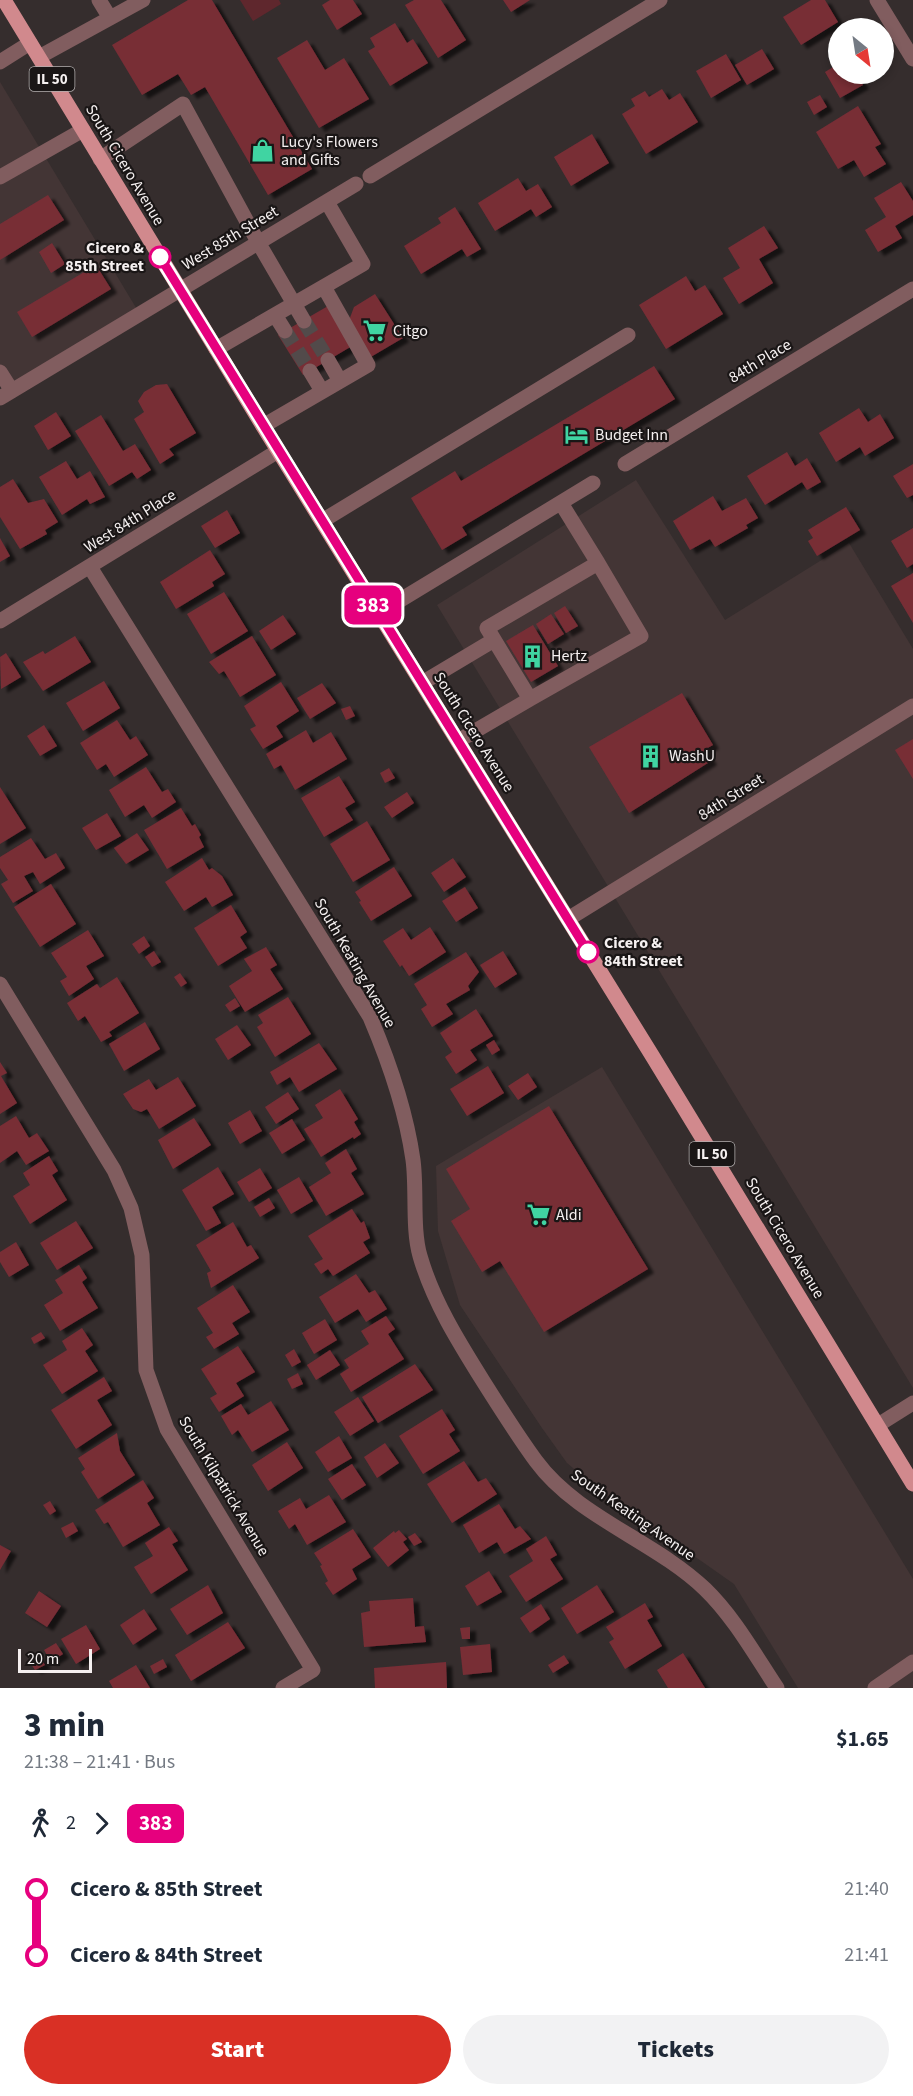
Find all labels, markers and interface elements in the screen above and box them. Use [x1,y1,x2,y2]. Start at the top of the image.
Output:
north arrow [828,18,894,84]
map controls [828,18,894,84]
road number: IL 50 [29,67,74,91]
street label: South Cicero Avenue [80,100,170,230]
place label: Lucy's Flowers and Gifts [281,131,378,171]
shop icon: Lucy's Flowers and Gifts [250,138,276,164]
street label: West 85th Street [178,200,283,275]
place label: Cicero & 85th Street [65,237,144,277]
marker: Cicero & 85th Street [149,246,171,268]
supermarket icon: Citgo [362,318,388,344]
place label: Citgo [393,320,428,342]
street label: 84th Place [725,334,795,388]
hotel icon: Budget Inn [564,422,590,448]
place label: Budget Inn [595,424,668,446]
street label: West 84th Place [80,484,180,558]
line badge: 383 [338,586,407,624]
text: 383 [356,590,390,620]
building icon: Hertz [520,643,546,669]
place label: Hertz [551,645,587,667]
street label: South Cicero Avenue [428,668,520,796]
building icon: WashU [638,743,664,769]
place label: WashU [669,745,715,767]
street label: 84th Street [694,768,768,826]
street label: South Keating Avenue [309,894,401,1032]
place label: Cicero & 84th Street [604,932,683,972]
marker: Cicero & 84th Street [577,941,599,963]
road number: IL 50 [690,1142,734,1166]
street label: South Cicero Avenue [740,1173,830,1303]
supermarket icon: Aldi [525,1202,551,1228]
place label: Aldi [556,1204,582,1226]
street label: South Kilpatrick Avenue [173,1412,275,1560]
street label: South Keating Avenue [567,1464,699,1566]
scale bar [18,1646,92,1674]
text: 20 m [27,1648,59,1670]
text: 3 min [24,1702,105,1749]
text: $1.65 [836,1723,889,1755]
text: 21:38 – 21:41 · Bus [24,1748,175,1776]
icon: walk [24,1807,57,1840]
icon: forward [85,1807,118,1840]
text: 383 [139,1808,172,1838]
text: 2 [66,1809,76,1837]
text: Cicero & 85th Street [70,1873,262,1905]
text: 21:40 [844,1875,889,1903]
text: Cicero & 84th Street [70,1939,262,1971]
text: 21:41 [844,1941,889,1969]
button: Start [24,2015,451,2084]
button: Tickets [463,2015,889,2084]

